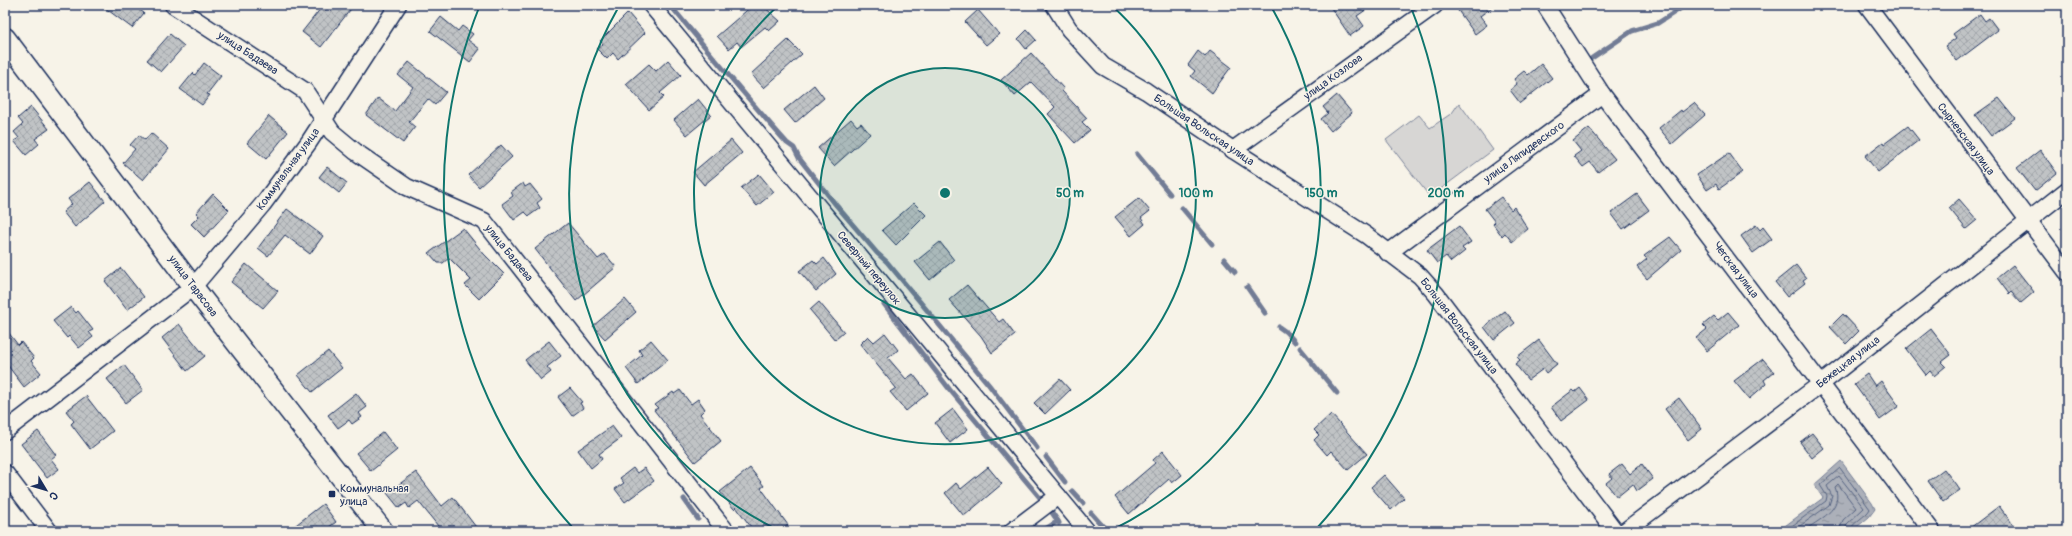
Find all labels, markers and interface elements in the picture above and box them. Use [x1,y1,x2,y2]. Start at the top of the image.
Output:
street label: улица Бадаева [215,28,281,77]
street label: улица Козлова [1300,51,1365,103]
street label: Большая Вольская улица [1151,92,1257,168]
street label: Сырневская улица [1935,100,1997,178]
street label: улица Ляпидевского [1480,118,1567,186]
street label: Коммунальная улица [254,125,322,213]
centre of rings [938,186,952,200]
text: 50 m [1056,186,1084,201]
text: 100 m [1179,186,1214,201]
text: 150 m [1305,186,1338,201]
text: 200 m [1428,186,1465,201]
street label: улица Бадаева [482,221,536,284]
street label: Северный переулок [834,229,904,308]
street label: Чегская улица [1711,239,1761,301]
street label: улица Тарасова [165,252,220,319]
street label: Большая Вольская улица [1418,275,1500,377]
street label: Бежецкая улица [1814,333,1882,391]
north arrow [26,470,66,510]
place label: Коммунальная улица [339,482,409,508]
text: С [46,489,61,503]
marker: Коммунальная улица [327,489,337,499]

